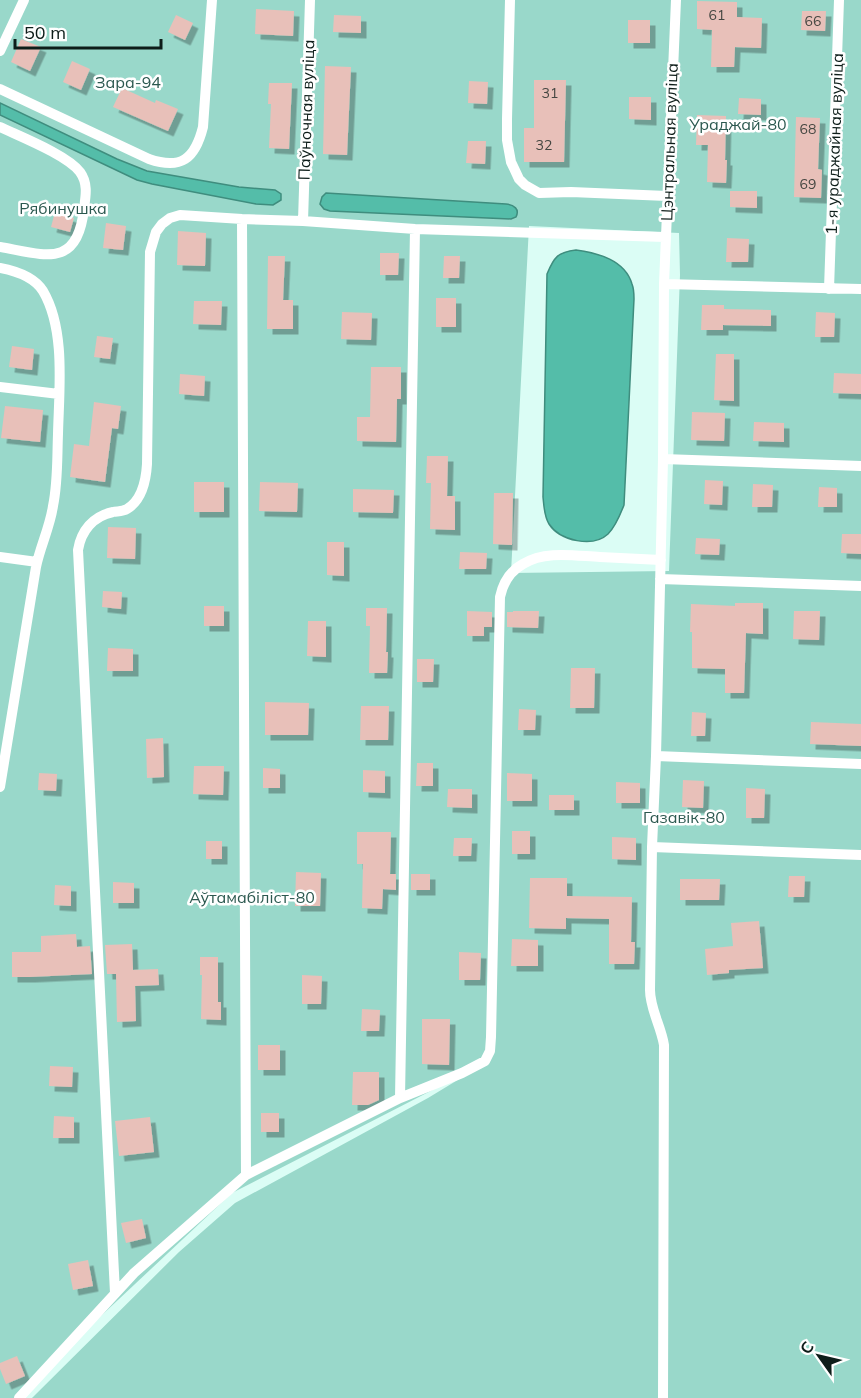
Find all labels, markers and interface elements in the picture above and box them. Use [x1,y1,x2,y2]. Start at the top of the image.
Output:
house number: 61 [709,6,725,24]
scale bar [15,12,160,50]
house number: 66 [805,12,821,30]
text: 50 m [24,21,66,44]
street label: Паўночная вуліца [294,39,318,181]
street label: 1-я ураджайная вуліца [821,53,847,235]
street label: Цэнтральная вуліца [656,63,682,221]
park label: Зара-94 [95,72,161,92]
house number: 31 [542,84,558,102]
park label: Ураджай-80 [688,114,787,134]
house number: 68 [800,120,816,138]
house number: 32 [536,136,552,154]
house number: 69 [800,175,816,193]
park label: Рябинушка [19,198,107,218]
park label: Газавік-80 [643,807,725,827]
park label: Аўтамабіліст-80 [189,887,315,907]
north arrow [789,1326,849,1386]
text: С [795,1337,818,1358]

